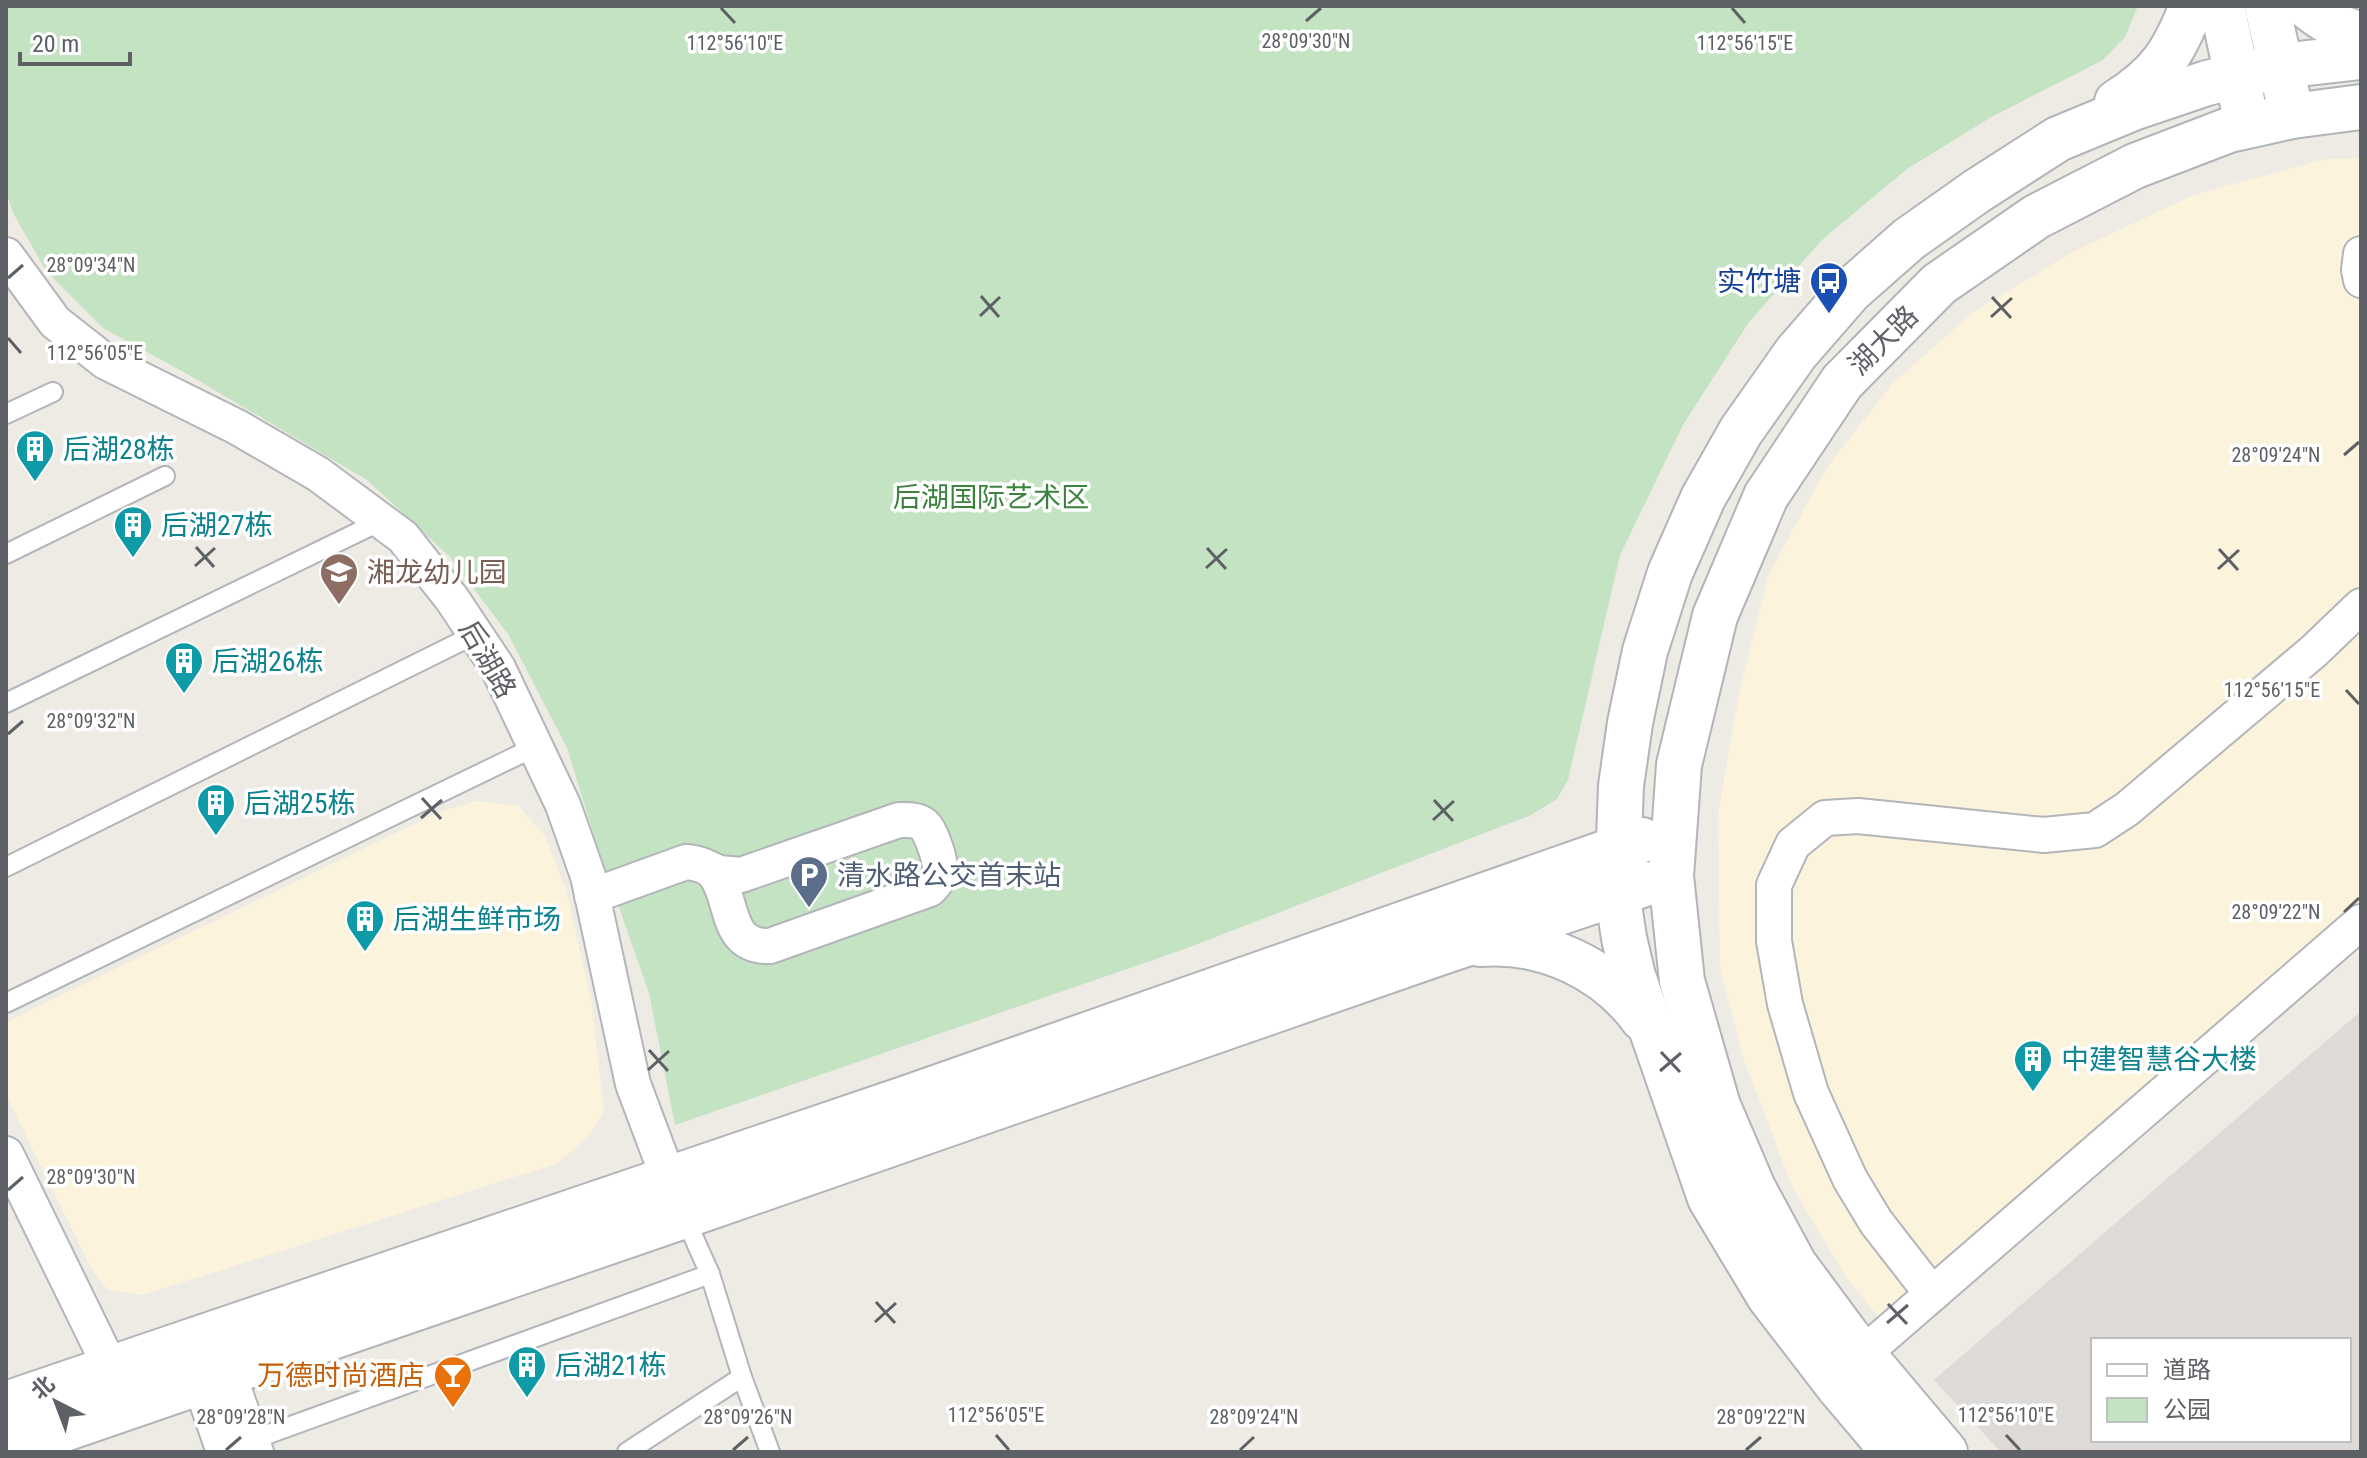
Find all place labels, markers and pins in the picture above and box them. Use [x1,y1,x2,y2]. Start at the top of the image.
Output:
bus stop icon: 实竹塘 [1808,260,1850,315]
place label: 实竹塘 [1717,265,1801,298]
building icon: 后湖28栋 [14,428,56,483]
place label: 后湖28栋 [63,433,175,466]
building icon: 后湖27栋 [112,504,154,559]
place label: 后湖27栋 [161,509,273,542]
school or university icon: 湘龙幼儿园 [318,551,360,606]
place label: 湘龙幼儿园 [367,556,507,589]
building icon: 后湖26栋 [163,640,205,695]
place label: 后湖26栋 [212,645,324,678]
building icon: 后湖25栋 [195,782,237,837]
place label: 后湖25栋 [244,787,356,820]
parking icon: 清水路公交首末站 [788,854,830,909]
place label: 清水路公交首末站 [837,859,1061,892]
building icon: 后湖生鲜市场 [344,898,386,953]
place label: 后湖生鲜市场 [393,903,561,936]
building icon: 中建智慧谷大楼 [2012,1038,2054,1093]
place label: 中建智慧谷大楼 [2061,1043,2257,1076]
building icon: 后湖21栋 [506,1344,548,1399]
place label: 后湖21栋 [555,1349,667,1382]
bar icon: 万德时尚酒店 [432,1354,474,1409]
place label: 万德时尚酒店 [257,1359,425,1392]

